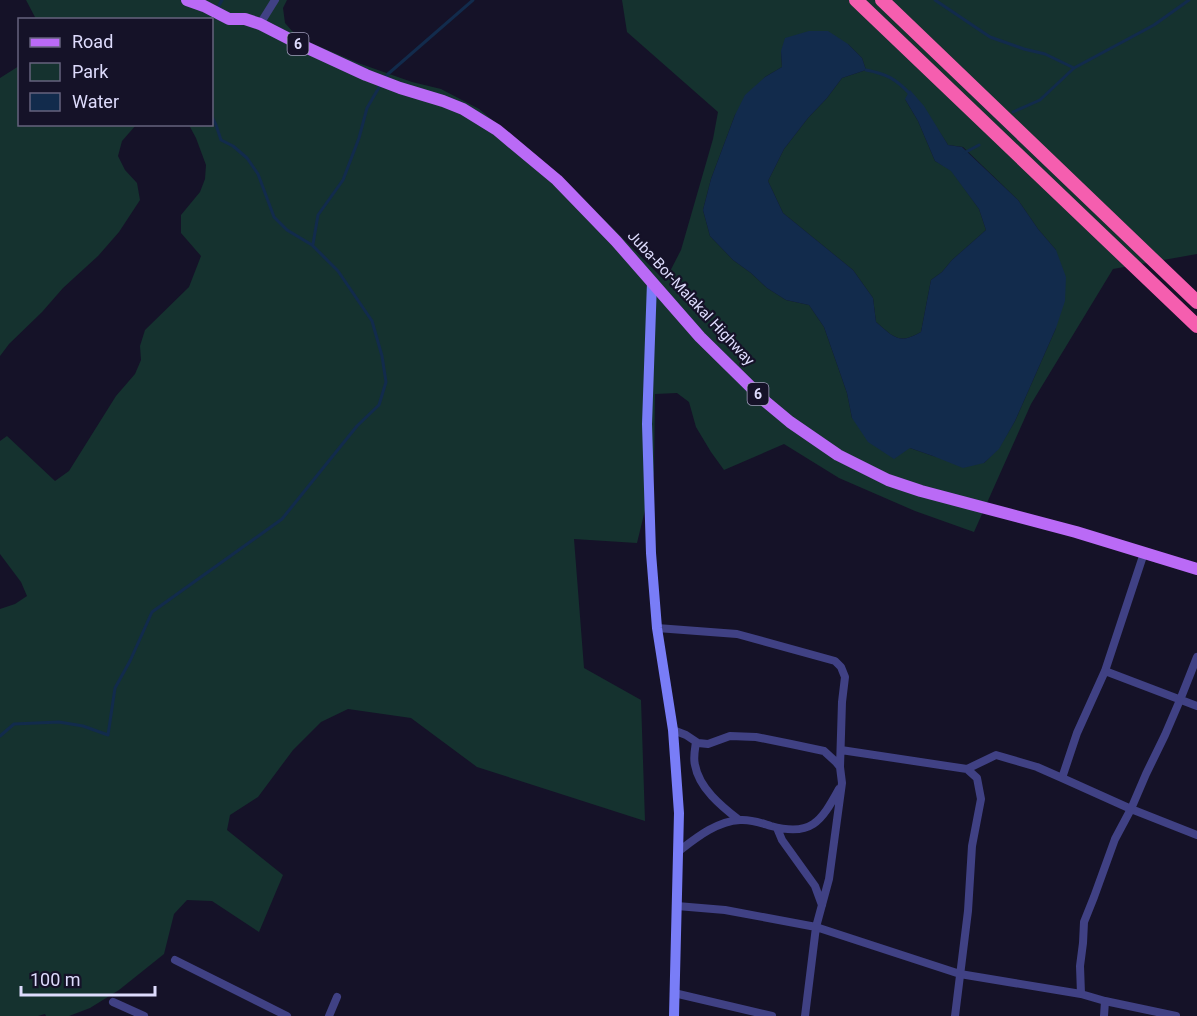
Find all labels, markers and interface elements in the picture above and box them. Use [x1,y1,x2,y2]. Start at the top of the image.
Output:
legend [18,18,213,126]
text: Road [72,31,113,52]
road number: 6 [288,33,308,55]
text: Park [72,61,109,82]
text: Water [72,91,119,112]
street label: Juba-Bor-Malakal Highway [624,227,758,369]
road number: 6 [748,383,768,405]
scale bar [21,959,154,997]
text: 100 m [30,969,81,990]

